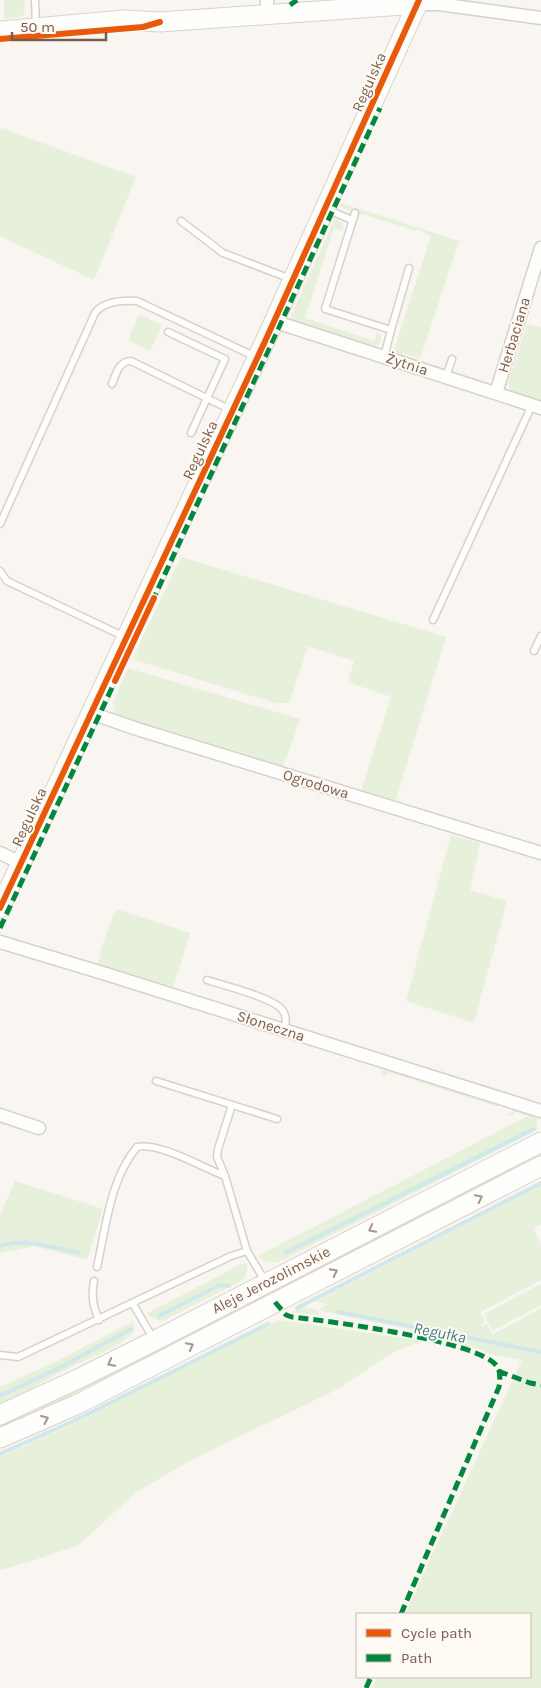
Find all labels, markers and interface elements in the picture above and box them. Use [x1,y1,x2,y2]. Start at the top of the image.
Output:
scale bar [12,10,106,42]
text: 50 m [20,18,55,36]
street label: Regulska [348,49,390,115]
street label: Herbaciana [494,295,534,375]
street label: Żytnia [384,349,430,379]
street label: Regulska [178,418,222,482]
street label: Ogrodowa [281,765,351,803]
street label: Regulska [7,785,51,849]
street label: Słoneczna [235,1007,307,1045]
one-way arrow [474,1194,483,1204]
one-way arrow [368,1223,377,1233]
street label: Aleje Jerozolimskie [209,1242,333,1318]
one-way arrow [329,1268,338,1278]
water label: Regułka [412,1318,468,1347]
one-way arrow [185,1342,194,1352]
one-way arrow [107,1357,116,1367]
one-way arrow [40,1414,49,1425]
legend [356,1613,531,1678]
text: Cycle path [401,1624,472,1642]
text: Path [401,1649,432,1667]

